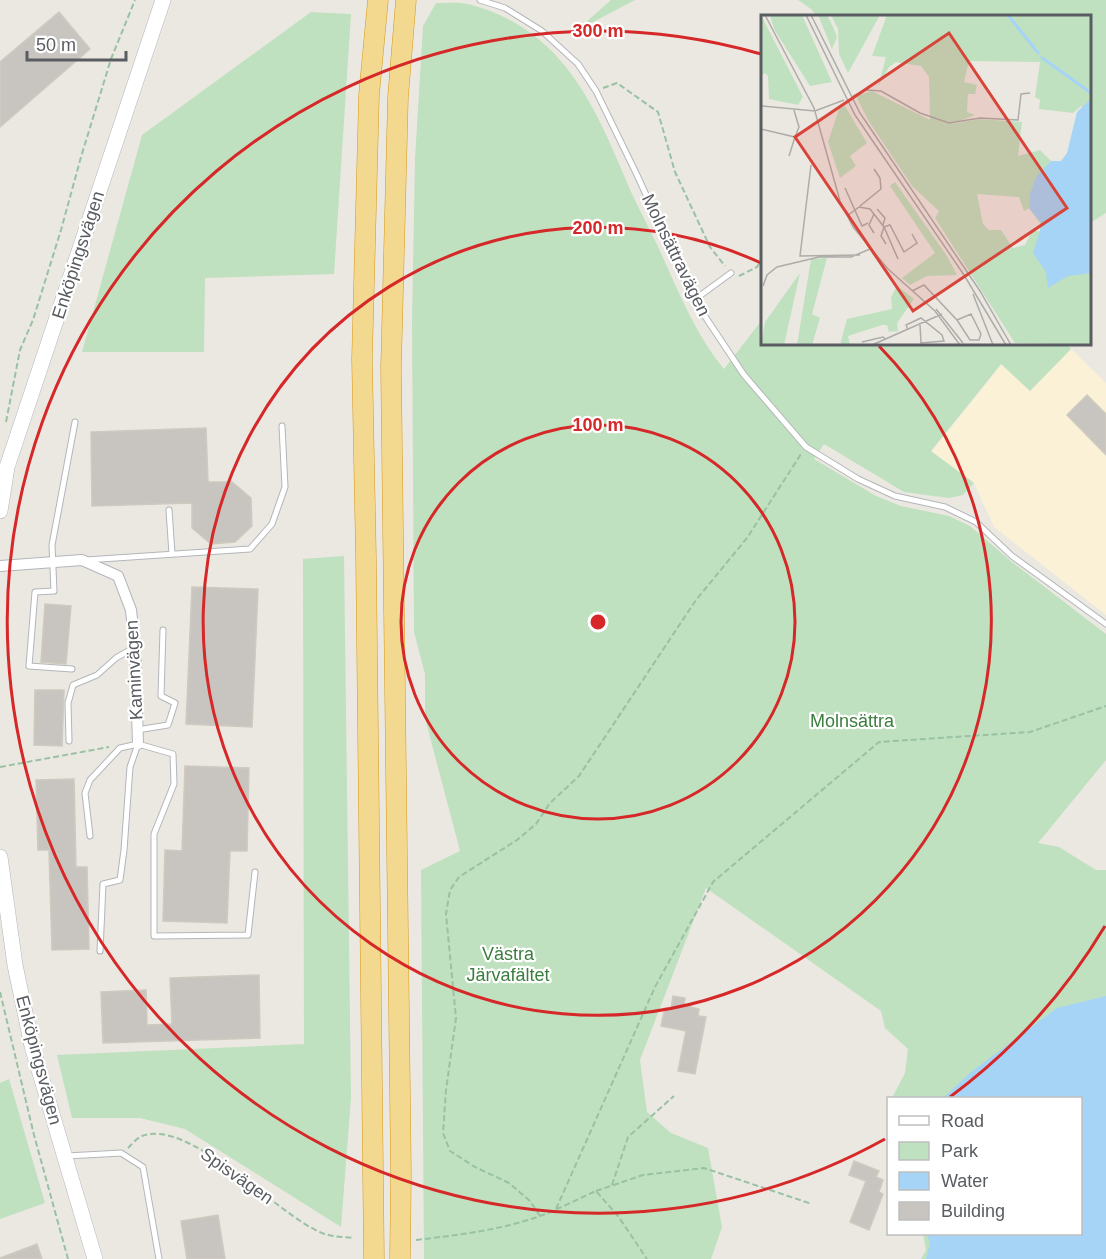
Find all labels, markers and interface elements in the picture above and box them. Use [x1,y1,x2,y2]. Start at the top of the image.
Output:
inset map [761,15,1091,345]
text: 300 m [572,21,624,41]
scale bar [27,24,126,62]
text: 50 m [36,35,76,55]
street label: Enköpingsvägen [48,189,108,321]
street label: Molnsättravägen [638,191,714,319]
text: 200 m [572,218,624,238]
text: 100 m [572,415,624,435]
centre of rings [588,612,608,632]
street label: Kaminvägen [121,620,147,720]
park label: Molnsättra [810,711,895,731]
park label: Västra Järvafältet [466,944,550,985]
street label: Enköpingsvägen [12,993,66,1127]
legend [887,1097,1082,1235]
text: Road [941,1111,984,1131]
text: Park [941,1141,979,1161]
street label: Spisvägen [197,1144,277,1208]
text: Water [941,1171,988,1191]
text: Building [941,1201,1005,1221]

